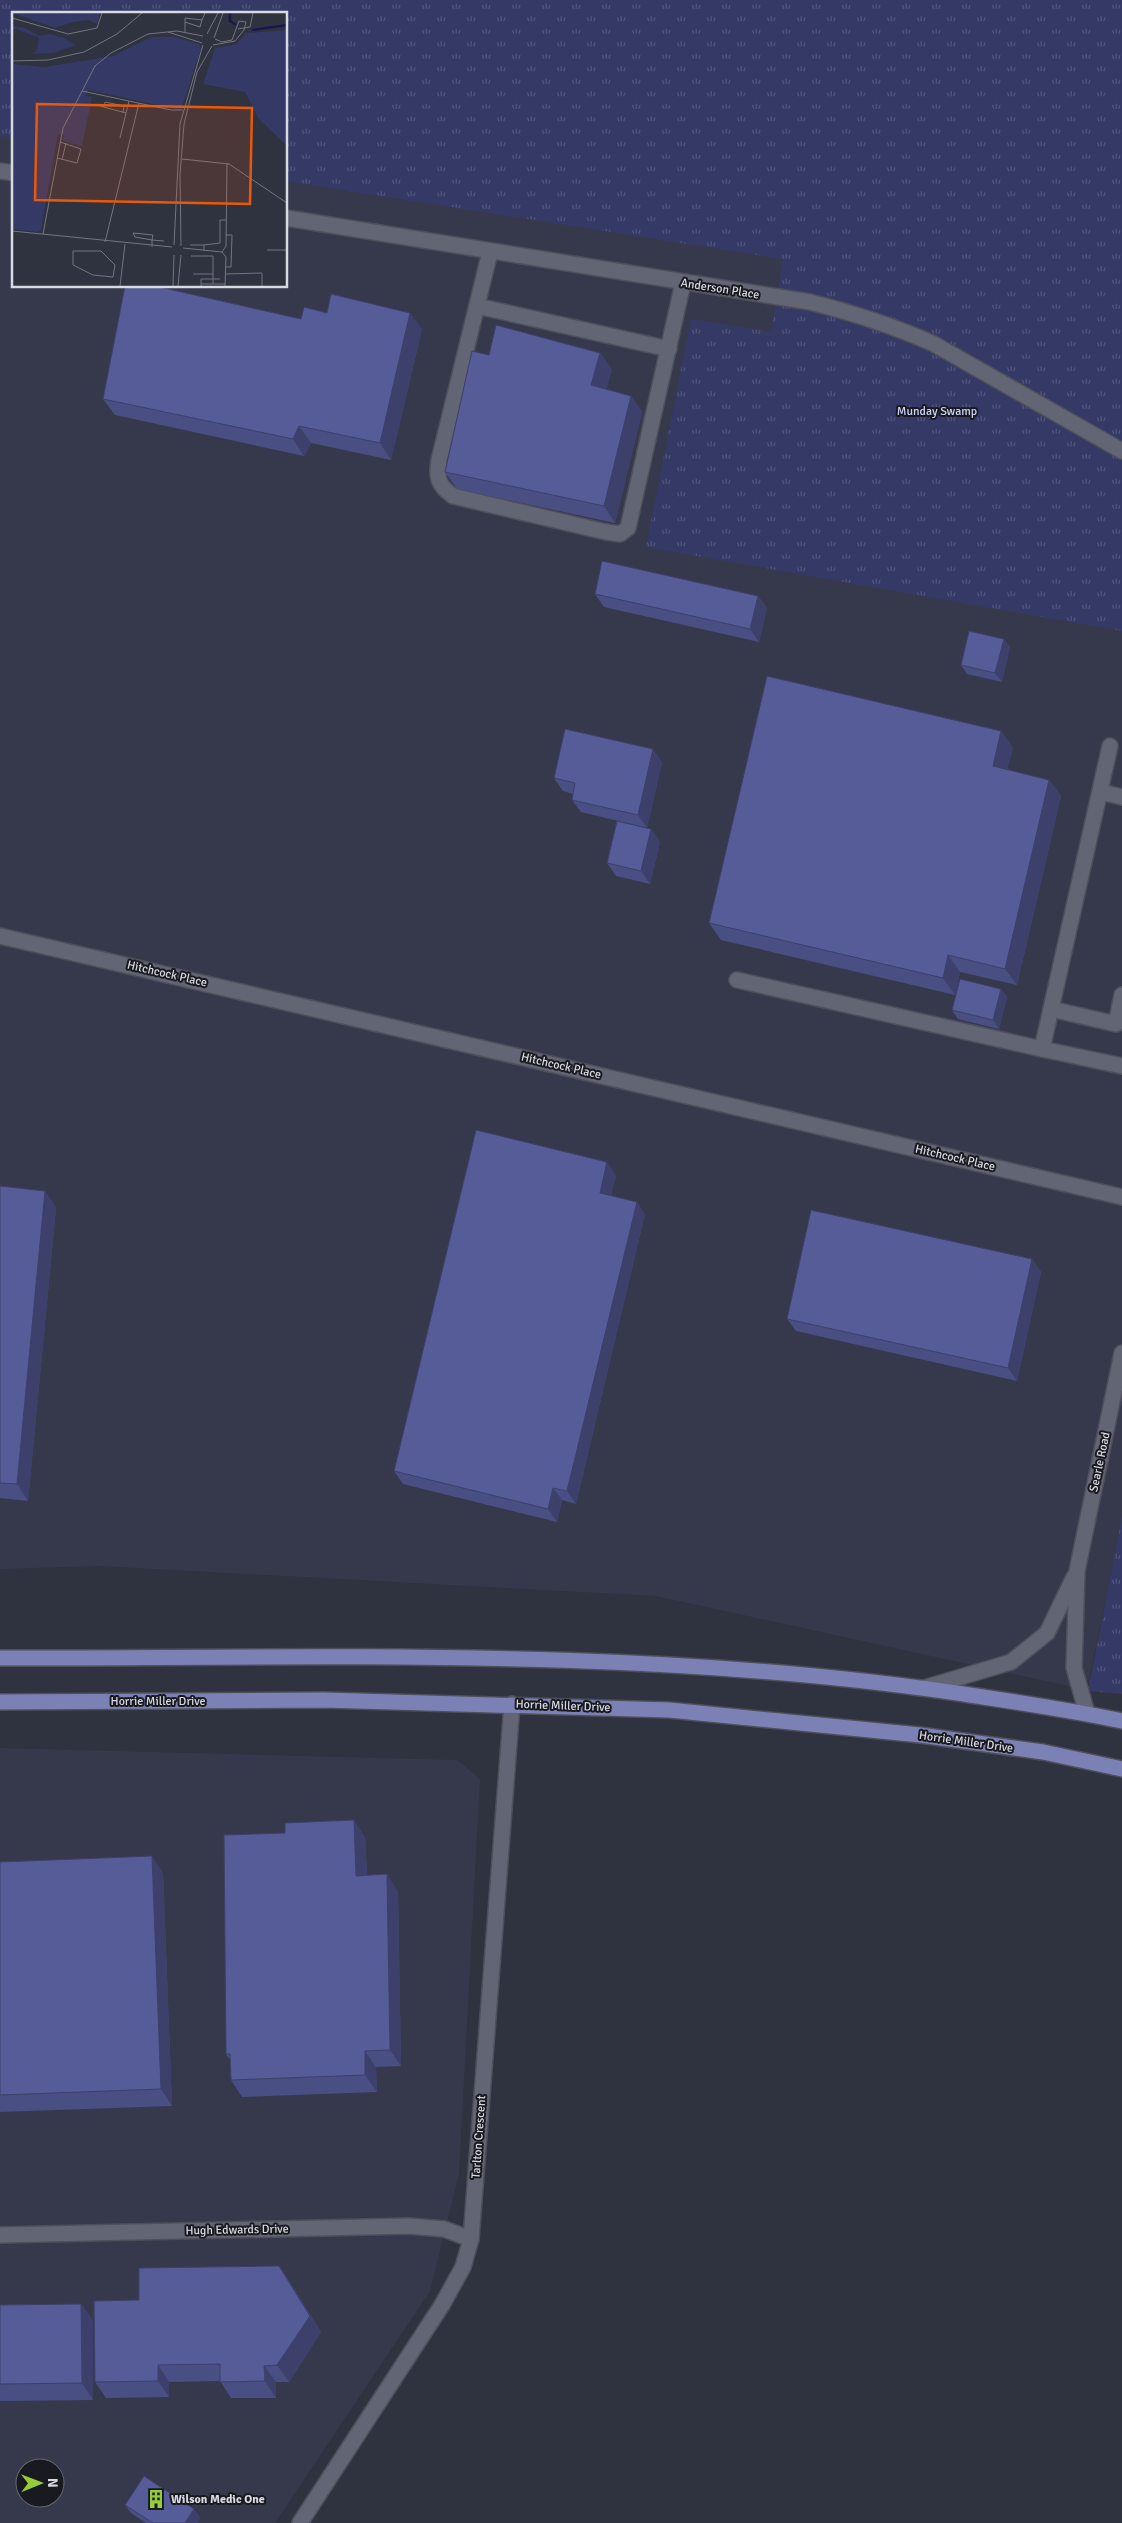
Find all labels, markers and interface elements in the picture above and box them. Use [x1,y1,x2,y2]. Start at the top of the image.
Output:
inset map [12,12,288,288]
street label: Anderson Place [680,275,760,303]
park label: Munday Swamp [897,404,977,419]
street label: Hitchcock Place [126,958,208,990]
street label: Hitchcock Place [520,1050,602,1082]
street label: Hitchcock Place [914,1142,996,1174]
street label: Searle Road [1086,1431,1114,1493]
street label: Horrie Miller Drive [111,1694,205,1709]
street label: Horrie Miller Drive [515,1697,611,1715]
street label: Horrie Miller Drive [918,1728,1014,1756]
street label: Tarlton Crescent [469,2095,489,2179]
street label: Hugh Edwards Drive [185,2222,289,2238]
north arrow [15,2458,65,2508]
text: N [44,2478,61,2488]
building icon: Wilson Medic One [145,2488,167,2510]
place label: Wilson Medic One [171,2492,265,2507]

